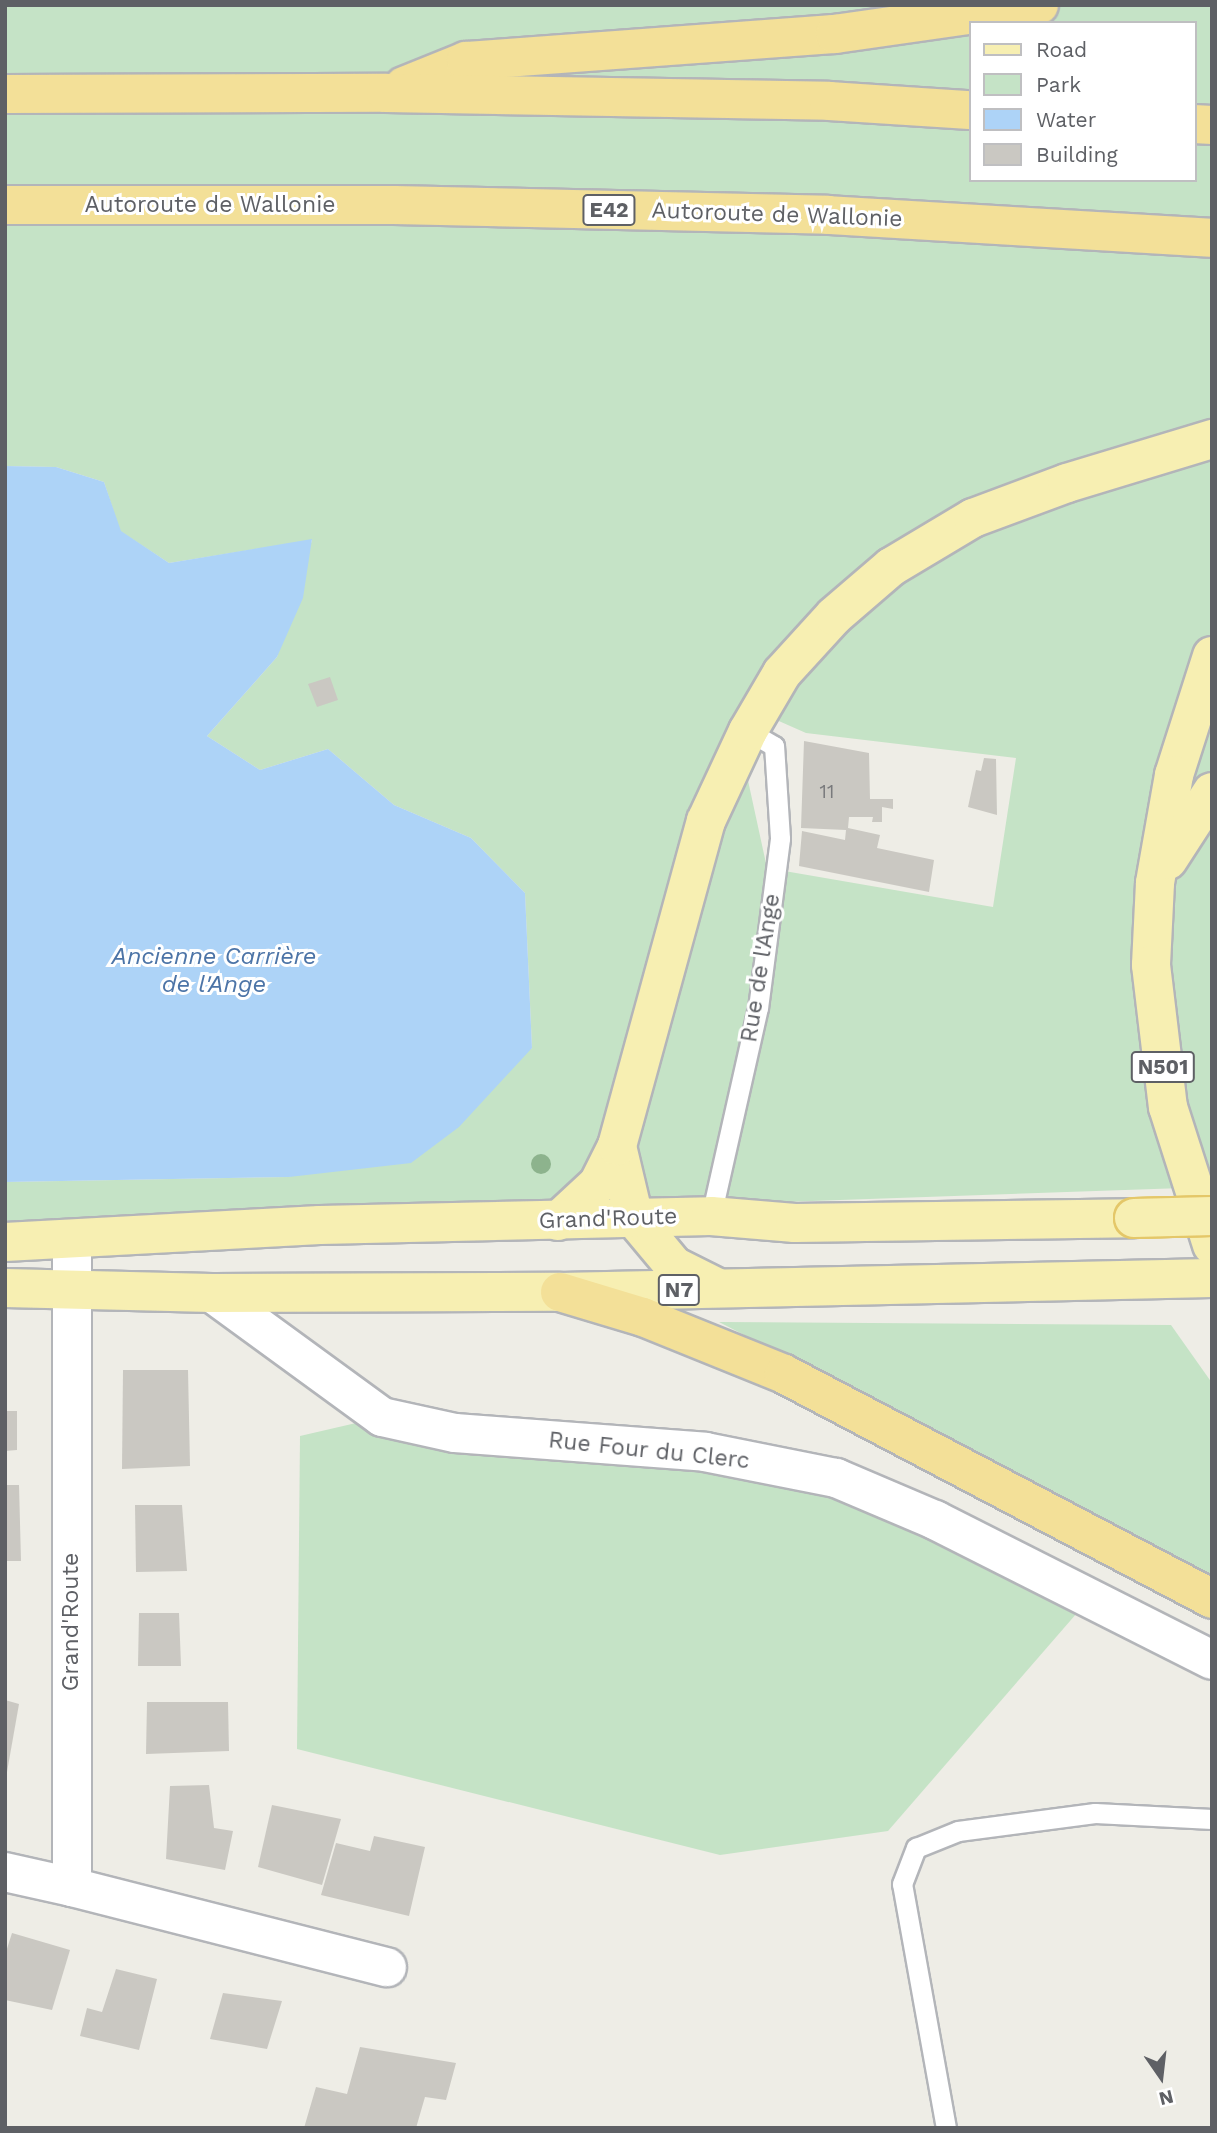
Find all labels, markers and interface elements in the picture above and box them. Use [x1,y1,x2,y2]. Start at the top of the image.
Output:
legend [968,21,1196,182]
text: Road [1036,37,1087,62]
text: Park [1036,72,1081,97]
text: Water [1036,107,1096,132]
text: Building [1036,142,1118,167]
street label: Autoroute de Wallonie [84,191,336,219]
road number: E42 [581,192,637,228]
street label: Autoroute de Wallonie [651,197,903,233]
house number: 11 [820,781,834,803]
street label: Rue de l'Ange [736,892,786,1044]
water label: Ancienne Carrière de l'Ange [111,943,317,999]
road number: N501 [1130,1050,1196,1084]
street label: Grand'Route [538,1203,678,1235]
road number: N7 [656,1272,702,1308]
street label: Rue Four du Clerc [547,1427,751,1475]
street label: Grand'Route [57,1553,85,1691]
north arrow [1126,2042,1196,2112]
text: N [1157,2085,1176,2111]

